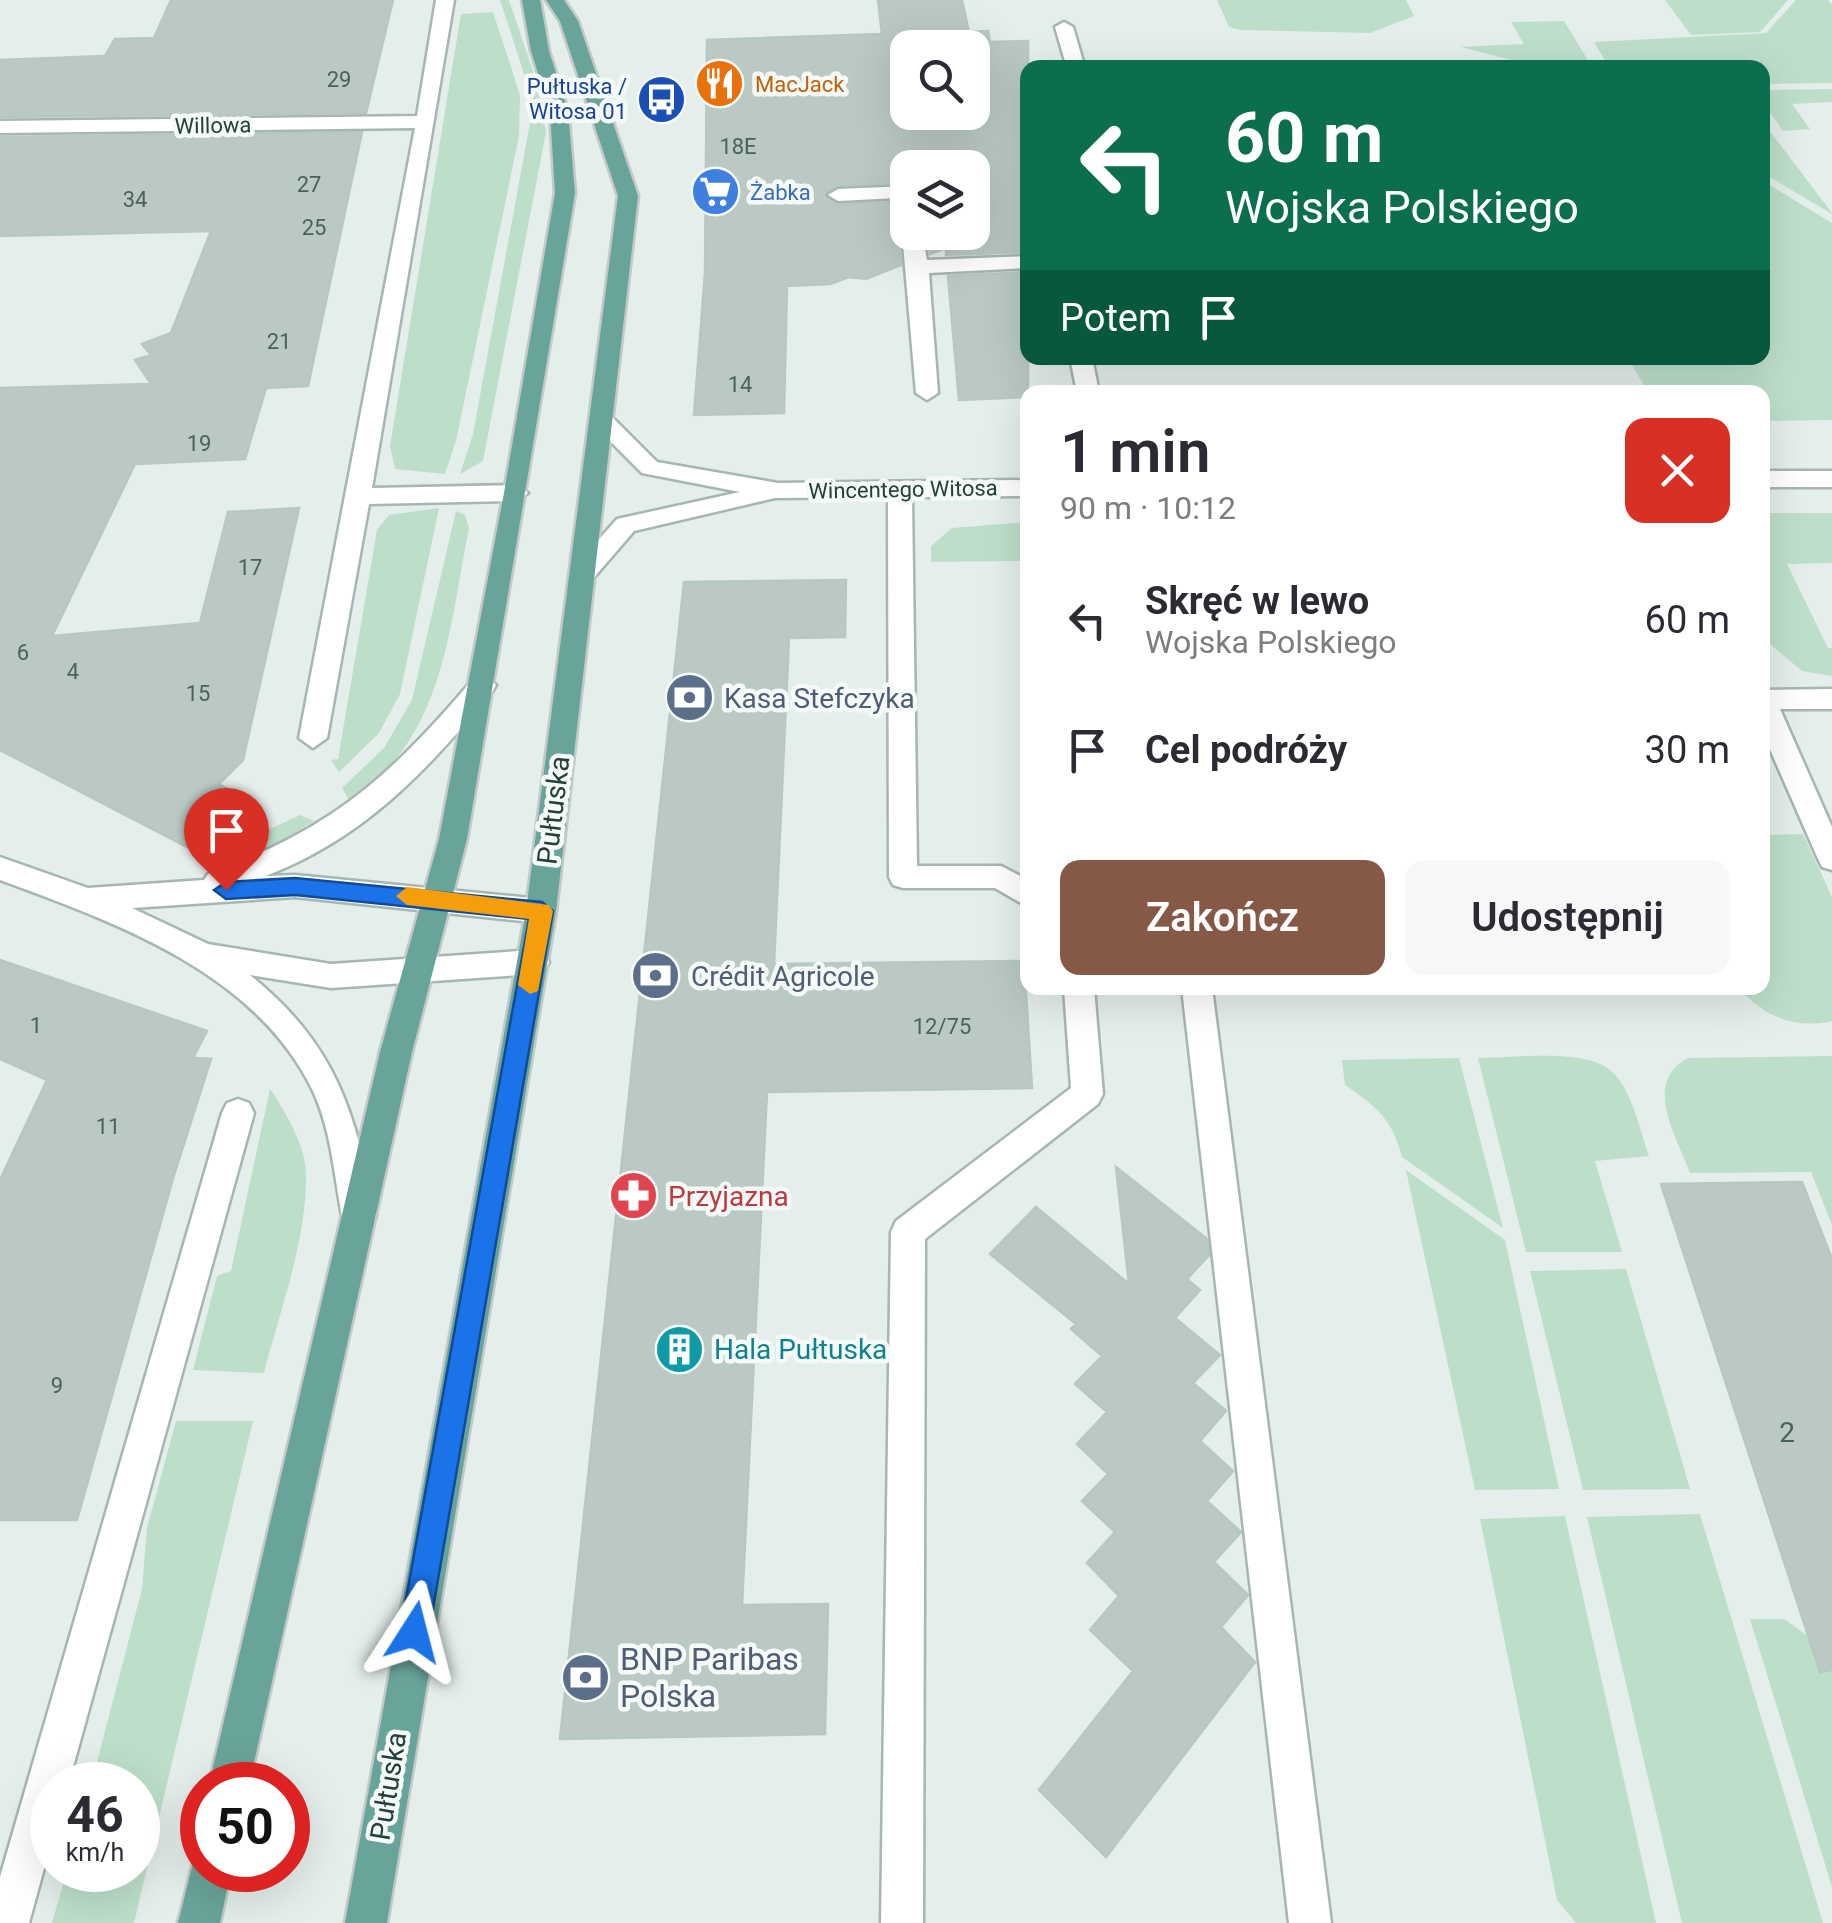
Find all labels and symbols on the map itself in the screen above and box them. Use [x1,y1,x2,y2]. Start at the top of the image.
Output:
restaurant icon: MacJack [694,58,746,110]
house number: 29 [327,67,351,92]
place label: MacJack [755,72,845,97]
bus stop icon: Pułtuska / Witosa 01 [636,73,688,125]
place label: Pułtuska / Witosa 01 [527,74,627,124]
street label: Willowa [174,112,252,139]
house number: 18E [719,134,757,159]
supermarket icon: Żabka [689,166,741,218]
house number: 27 [297,172,321,197]
place label: Żabka [750,180,811,205]
house number: 34 [123,187,147,212]
house number: 25 [302,215,326,240]
house number: 21 [267,329,291,354]
house number: 14 [728,372,752,397]
house number: 19 [187,431,211,456]
street label: Wincentego Witosa [808,475,998,504]
house number: 17 [238,555,262,580]
house number: 6 [17,640,29,665]
house number: 4 [67,659,79,684]
bank icon: Kasa Stefczyka [663,672,715,724]
house number: 15 [186,681,210,706]
place label: Kasa Stefczyka [724,682,915,715]
street label: Pułtuska [530,754,577,866]
pin [184,788,269,891]
bank icon: Crédit Agricole [630,950,682,1002]
place label: Crédit Agricole [691,960,875,993]
house number: 1 [30,1013,42,1038]
house number: 12/75 [913,1014,971,1039]
house number: 11 [96,1114,120,1139]
pharmacy icon: Przyjazna [607,1170,659,1222]
place label: Przyjazna [668,1180,789,1213]
building icon: Hala Pułtuska [653,1323,705,1375]
place label: Hala Pułtuska [714,1333,887,1366]
house number: 9 [51,1373,63,1398]
house number: 2 [1779,1416,1795,1449]
position arrow [362,1580,466,1684]
place label: BNP Paribas Polska [620,1640,799,1715]
bank icon: BNP Paribas Polska [559,1651,611,1703]
street label: Pułtuska [364,1730,413,1843]
speed limit sign: 50 [180,1762,310,1892]

